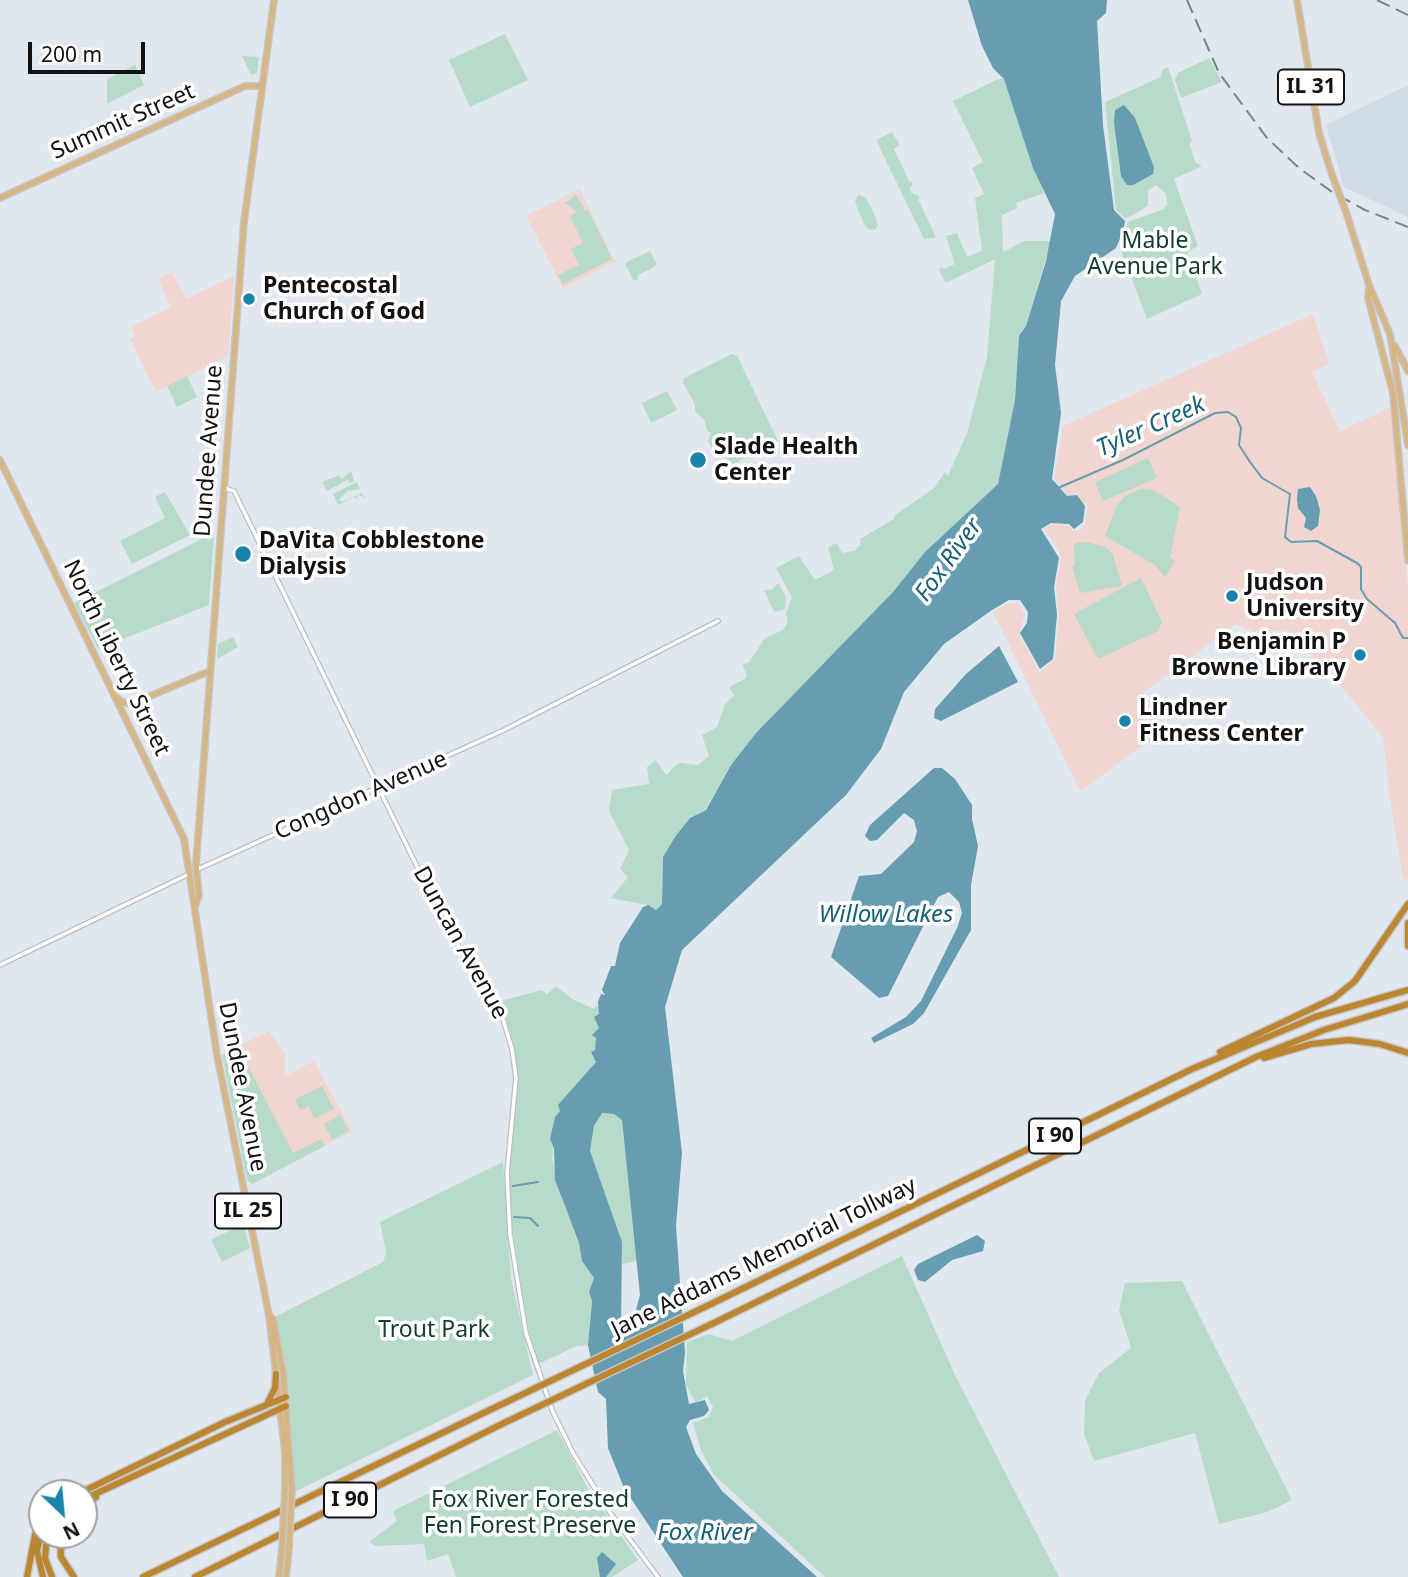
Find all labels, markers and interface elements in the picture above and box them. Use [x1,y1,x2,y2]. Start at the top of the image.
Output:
scale bar [32,28,149,72]
text: 200 m [41,40,102,68]
road number: IL 31 [1278,70,1344,104]
street label: Summit Street [47,78,199,166]
park label: Mable Avenue Park [1087,227,1223,281]
place label: Pentecostal Church of God [263,272,425,326]
marker: Pentecostal Church of God [241,291,257,307]
street label: Dundee Avenue [189,364,229,538]
water label: Tyler Creek [1092,390,1210,464]
place label: Slade Health Center [714,433,858,487]
marker: Slade Health Center [688,450,708,470]
water label: Fox River [909,513,989,607]
place label: DaVita Cobblestone Dialysis [259,527,485,581]
marker: DaVita Cobblestone Dialysis [233,544,253,564]
street label: North Liberty Street [57,556,175,760]
place label: Judson University [1246,569,1364,623]
marker: Judson University [1224,588,1240,604]
place label: Benjamin P Browne Library [1171,628,1346,682]
marker: Benjamin P Browne Library [1352,647,1368,663]
place label: Lindner Fitness Center [1139,694,1304,748]
marker: Lindner Fitness Center [1117,713,1133,729]
street label: Congdon Avenue [271,746,451,846]
street label: Duncan Avenue [407,862,513,1024]
water label: Willow Lakes [819,901,953,929]
street label: Dundee Avenue [212,1000,272,1174]
road number: I 90 [1029,1118,1081,1154]
street label: Jane Addams Memorial Tollway [607,1172,921,1344]
road number: IL 25 [215,1194,281,1228]
park label: Trout Park [378,1316,490,1344]
north arrow [28,1479,98,1549]
road number: I 90 [324,1482,376,1518]
park label: Fox River Forested Fen Forest Preserve [424,1486,636,1540]
text: N [59,1516,84,1546]
water label: Fox River [657,1519,753,1547]

